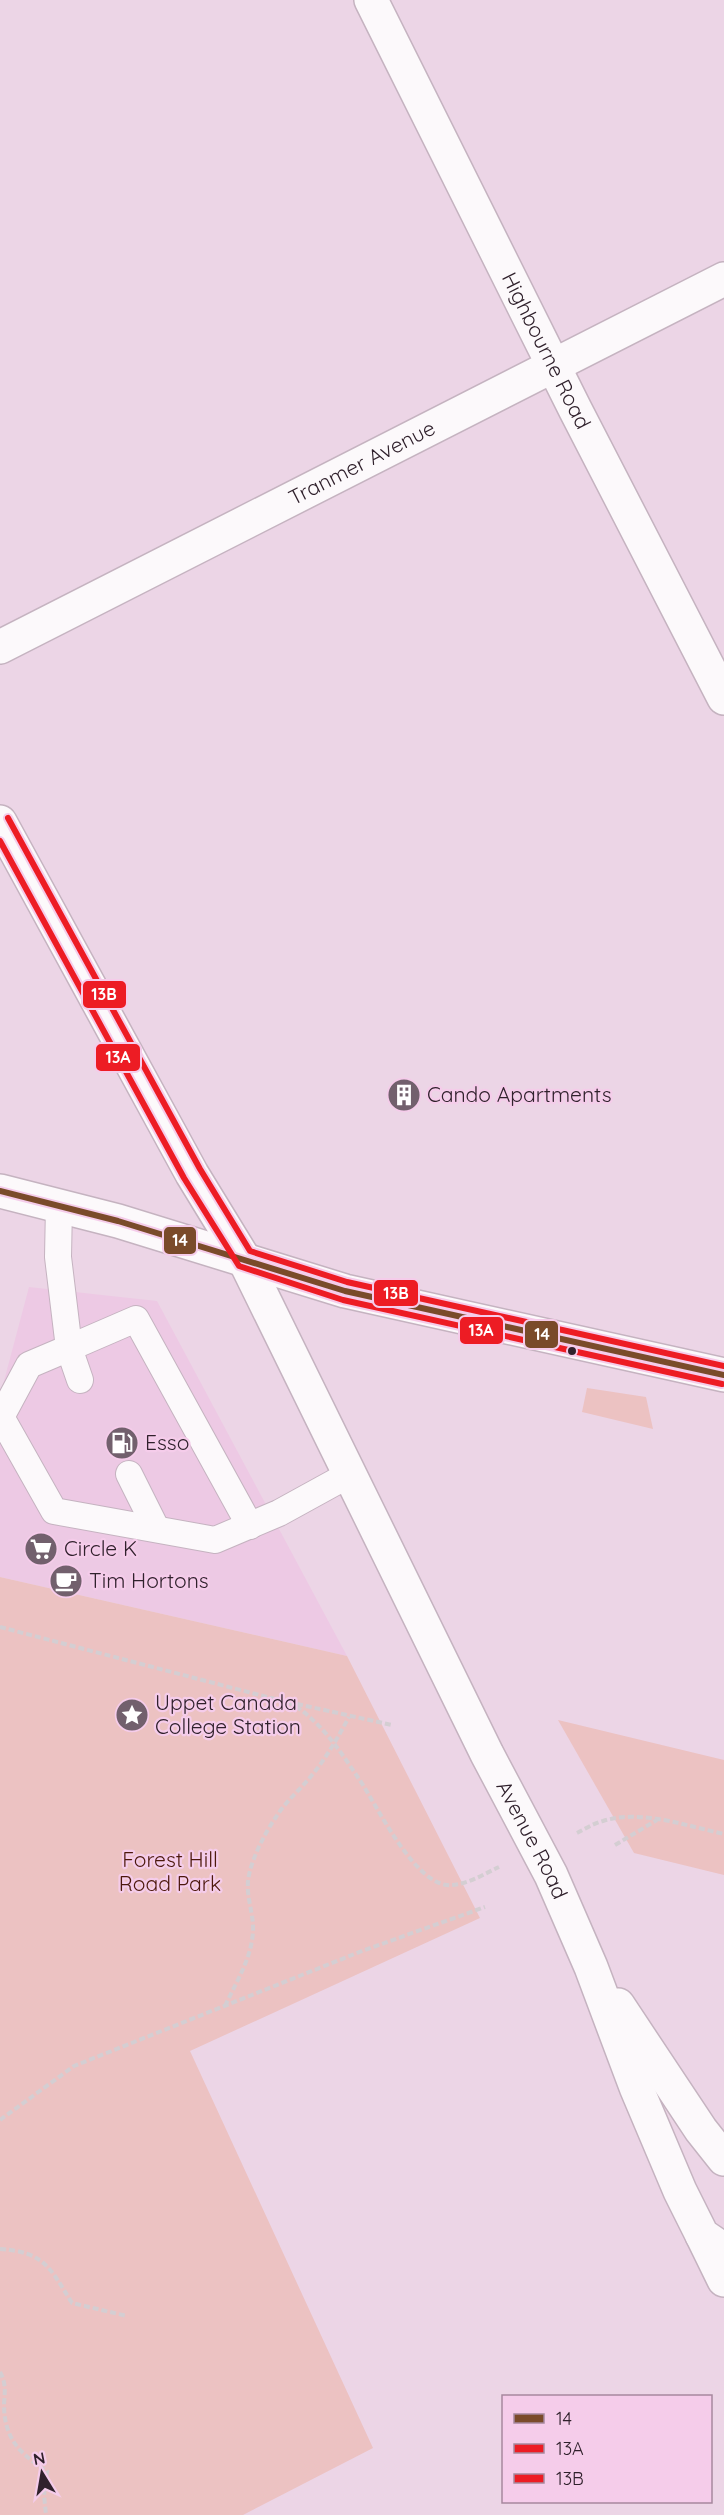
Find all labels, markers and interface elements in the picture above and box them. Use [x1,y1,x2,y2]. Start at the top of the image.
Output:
street label: Highbourne Road [497,268,597,433]
street label: Tranmer Avenue [284,414,439,510]
line badge: 13B [82,980,127,1009]
text: 13B [91,984,117,1004]
line badge: 13A [95,1043,141,1072]
text: 13A [105,1047,131,1067]
building icon: Cando Apartments [386,1077,422,1113]
place label: Cando Apartments [427,1081,612,1107]
line badge: 14 [163,1226,197,1255]
text: 14 [172,1230,188,1250]
line badge: 13B [373,1279,419,1307]
text: 13B [383,1283,409,1303]
line badge: 13A [459,1316,504,1345]
text: 13A [468,1320,494,1340]
line badge: 14 [524,1320,559,1349]
text: 14 [534,1324,550,1344]
unlabelled marker [566,1345,578,1357]
fuel station icon: Esso [104,1425,140,1461]
place label: Esso [145,1429,189,1455]
supermarket icon: Circle K [23,1531,59,1567]
place label: Circle K [64,1535,137,1561]
cafe icon: Tim Hortons [48,1563,84,1599]
place label: Tim Hortons [89,1567,209,1593]
place label: Uppet Canada College Station [155,1689,301,1739]
place icon: Uppet Canada College Station [114,1697,150,1733]
street label: Avenue Road [491,1776,574,1903]
park label: Forest Hill Road Park [119,1846,221,1896]
legend [502,2395,712,2503]
text: 14 [556,2407,572,2430]
text: 13A [556,2437,584,2460]
north arrow [12,2443,72,2503]
text: N [31,2447,47,2469]
text: 13B [556,2467,584,2490]

